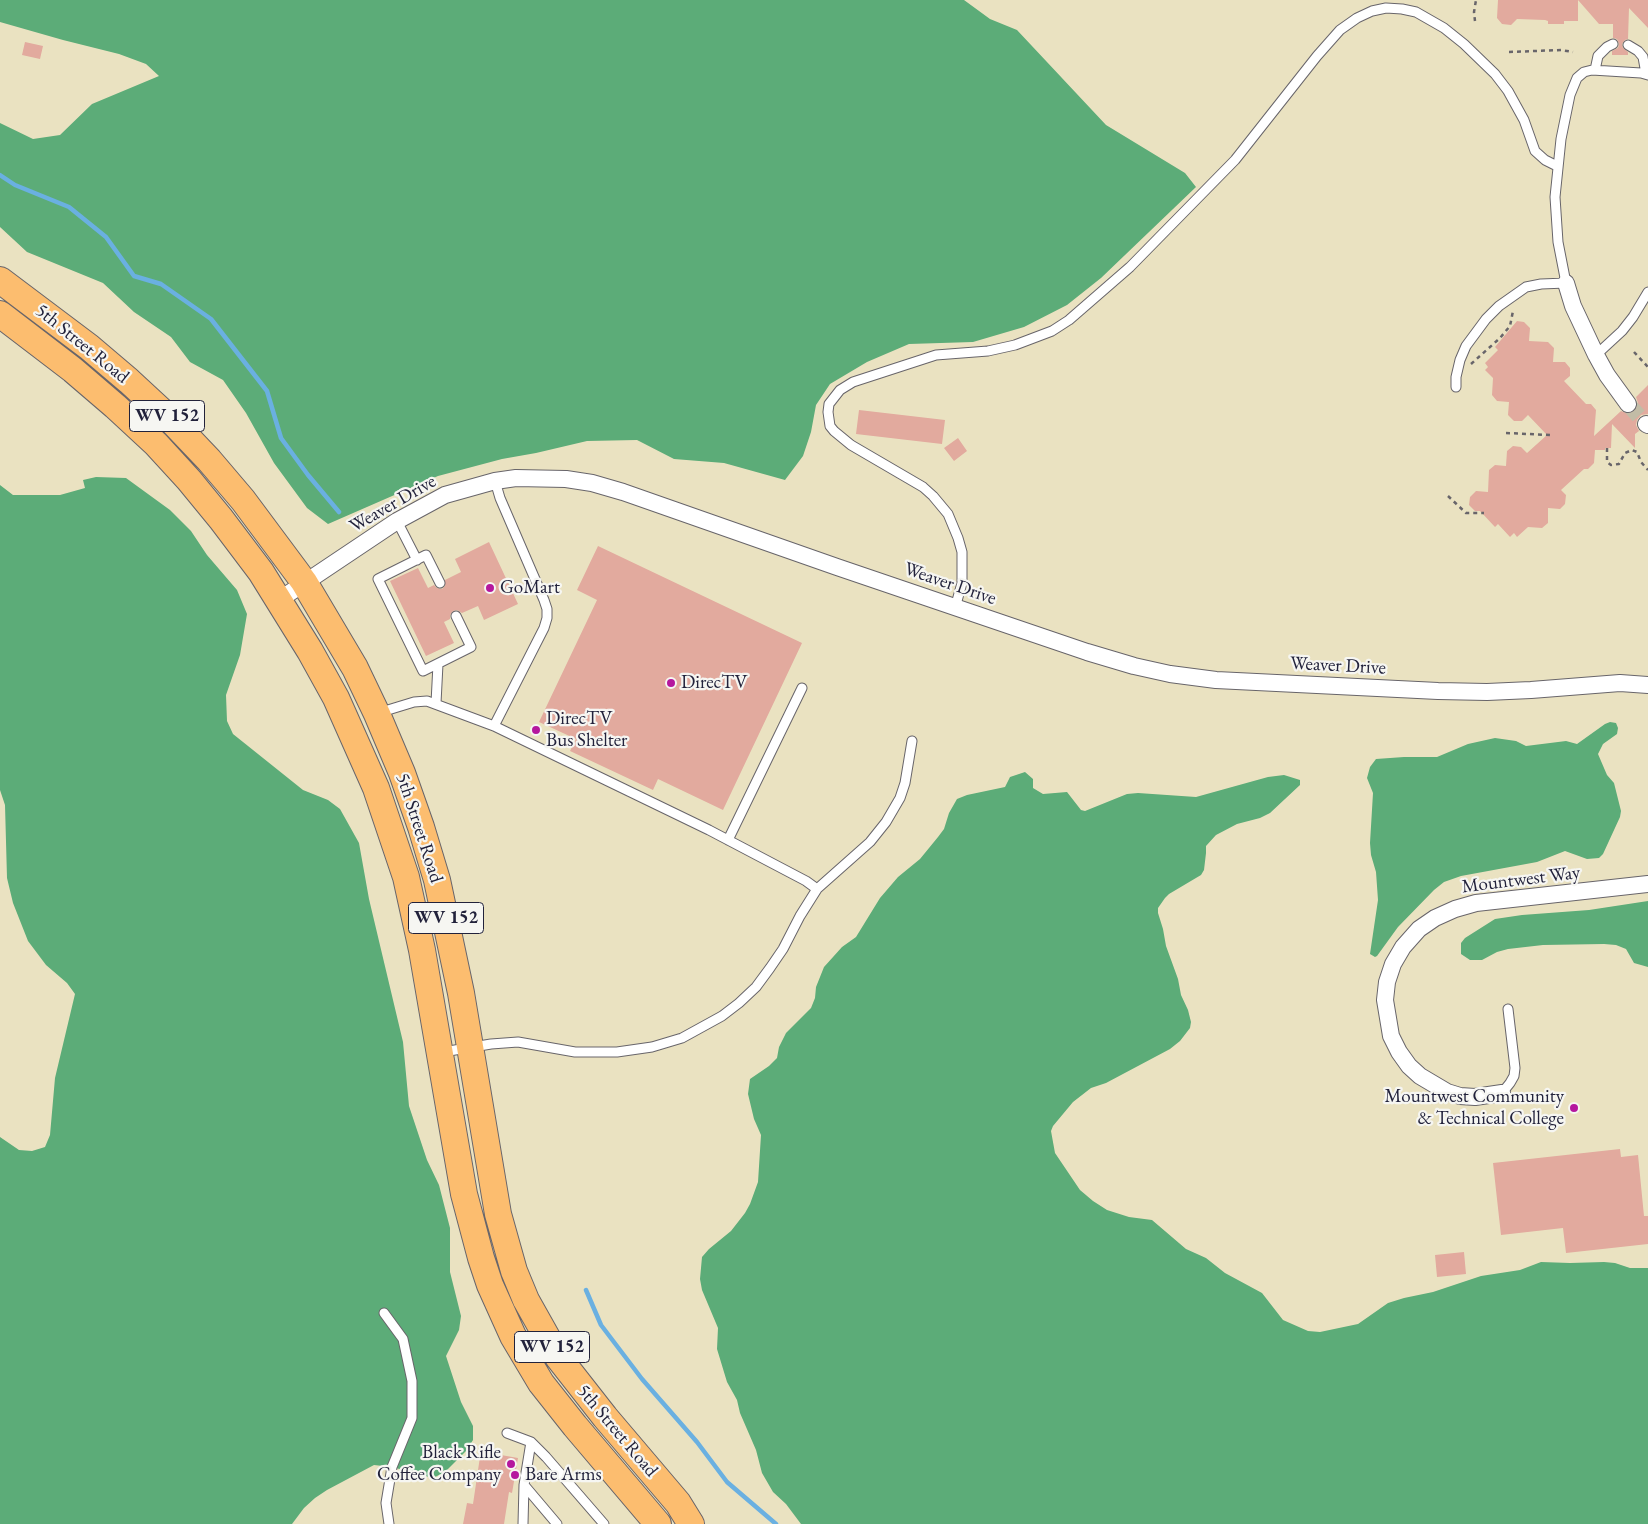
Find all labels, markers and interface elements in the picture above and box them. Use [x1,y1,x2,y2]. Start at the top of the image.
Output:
street label: 5th Street Road [31,299,133,389]
road number: WV 152 [130,401,204,432]
street label: Weaver Drive [346,470,440,538]
street label: Weaver Drive [901,558,999,610]
place label: GoMart [500,577,560,599]
marker: GoMart [484,582,496,594]
street label: Weaver Drive [1289,652,1387,680]
place label: DirecTV [681,672,748,694]
marker: DirecTV [665,677,677,689]
place label: DirecTV Bus Shelter [546,708,627,752]
marker: DirecTV Bus Shelter [530,724,542,736]
street label: 5th Street Road [391,770,447,886]
street label: Mountwest Way [1460,861,1582,899]
road number: WV 152 [408,902,484,934]
place label: Mountwest Community & Technical College [1385,1086,1564,1130]
marker: Mountwest Community & Technical College [1568,1102,1580,1114]
road number: WV 152 [514,1331,590,1362]
street label: 5th Street Road [572,1380,662,1482]
place label: Black Rifle Coffee Company [377,1442,501,1486]
marker: Black Rifle Coffee Company [505,1458,517,1470]
place label: Bare Arms [525,1464,602,1486]
marker: Bare Arms [509,1469,521,1481]

